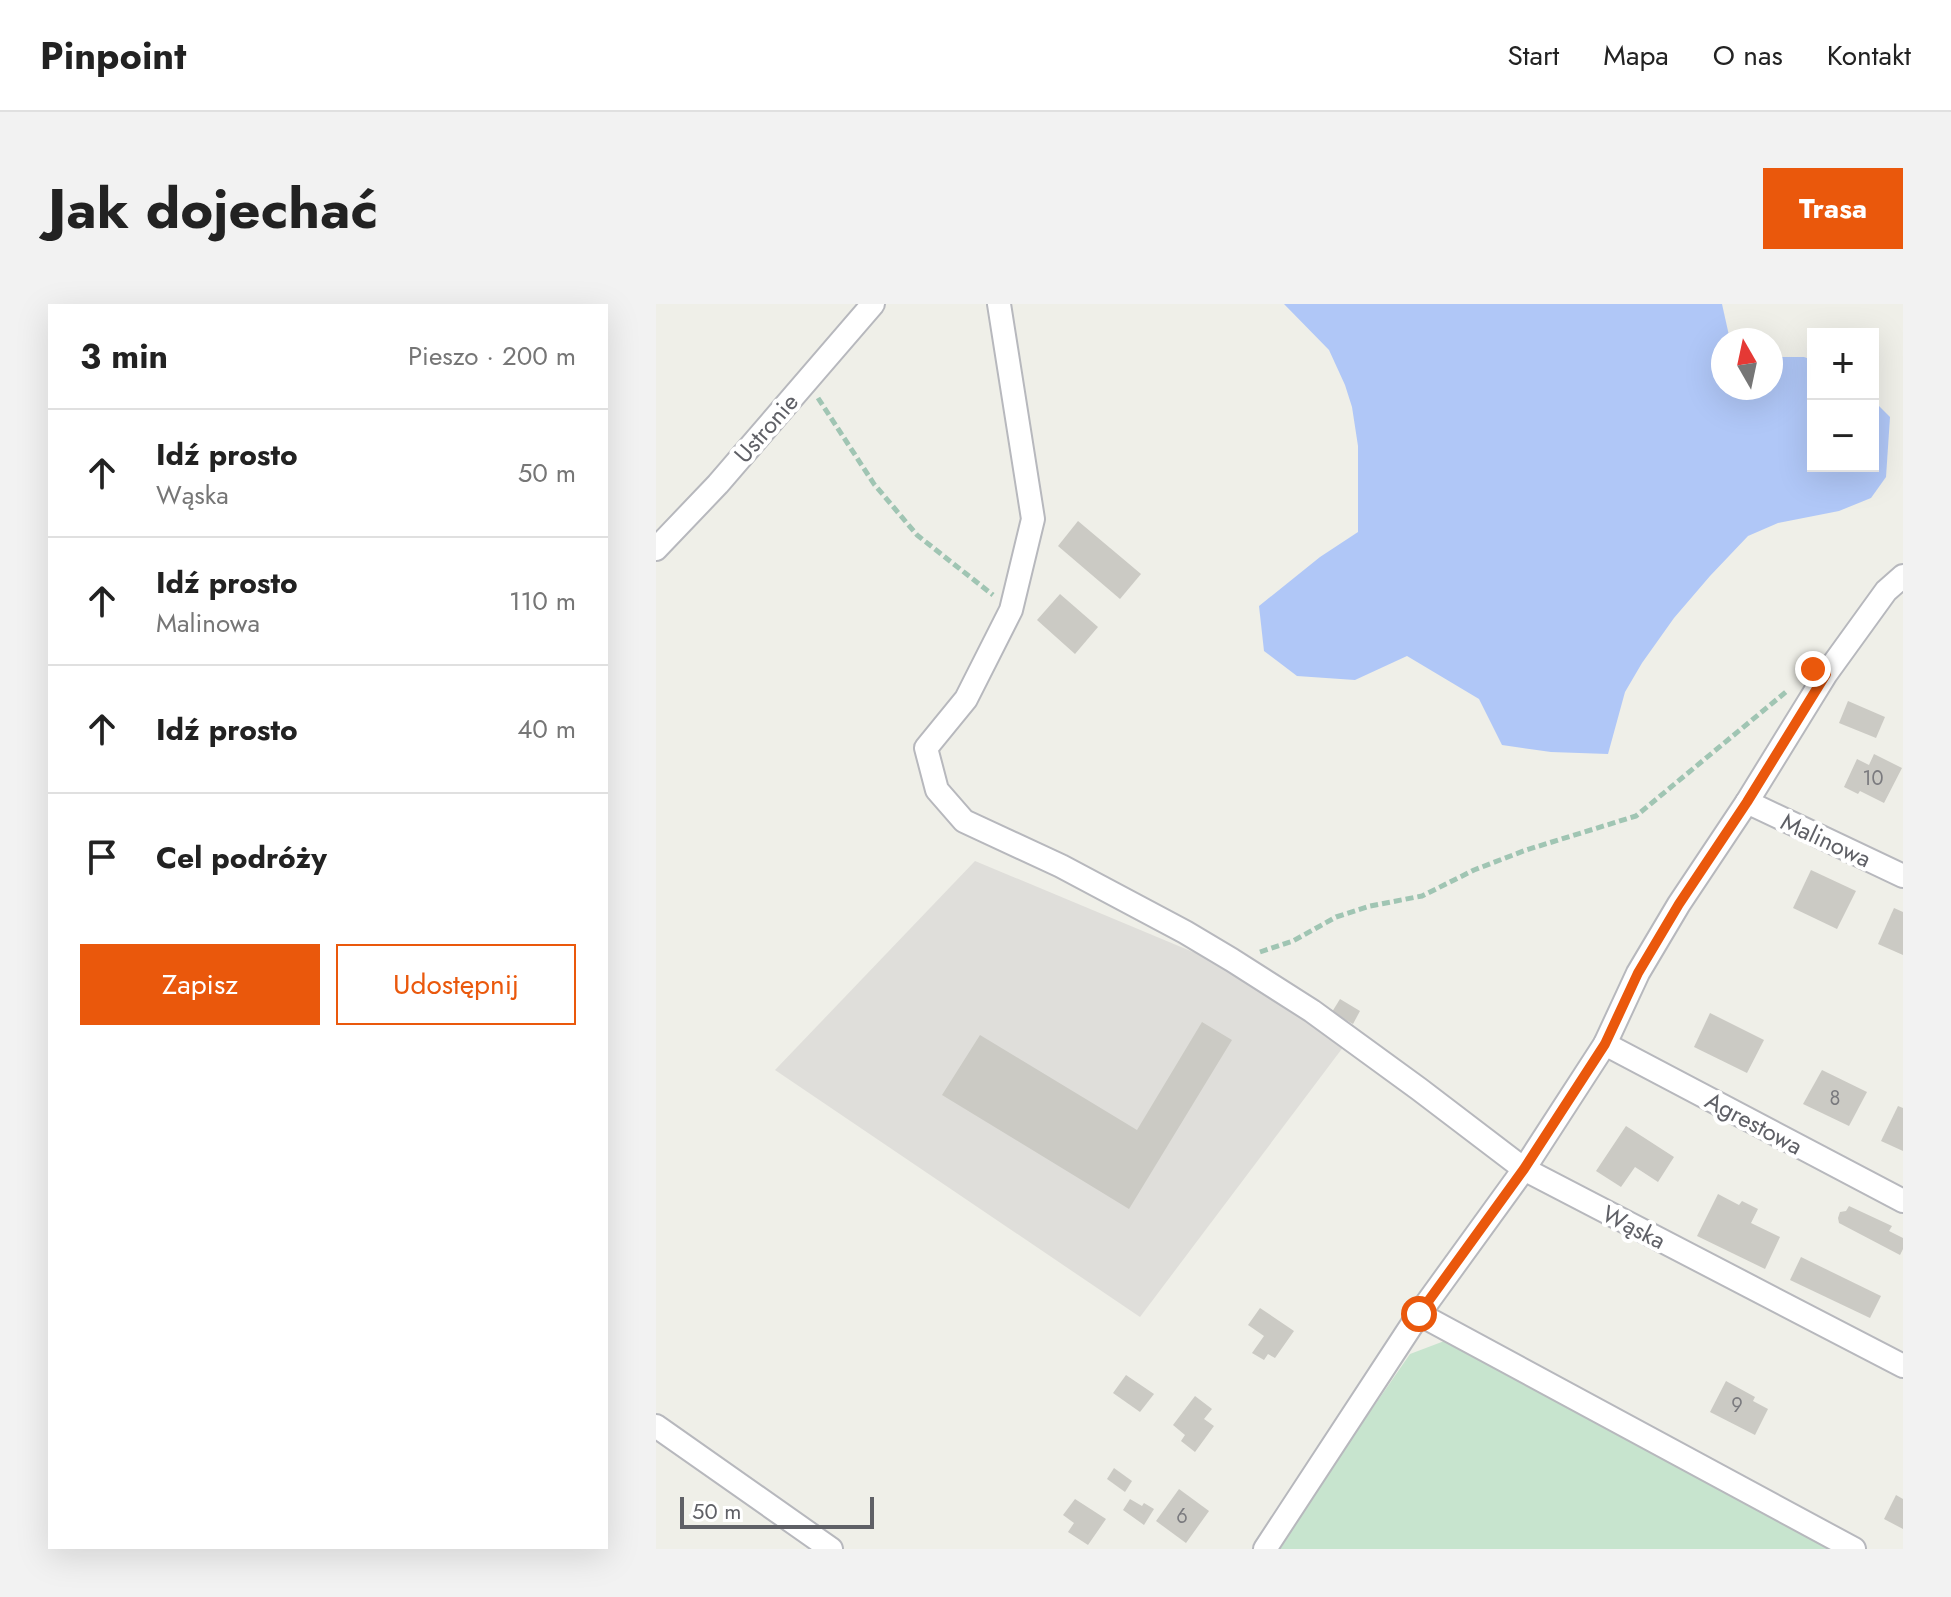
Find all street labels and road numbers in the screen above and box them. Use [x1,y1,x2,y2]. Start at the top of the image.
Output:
street label: Ustronie [726,385,806,471]
street label: Malinowa [1775,804,1877,876]
street label: Agrestowa [1699,1083,1809,1163]
street label: Wąska [1596,1196,1672,1258]

